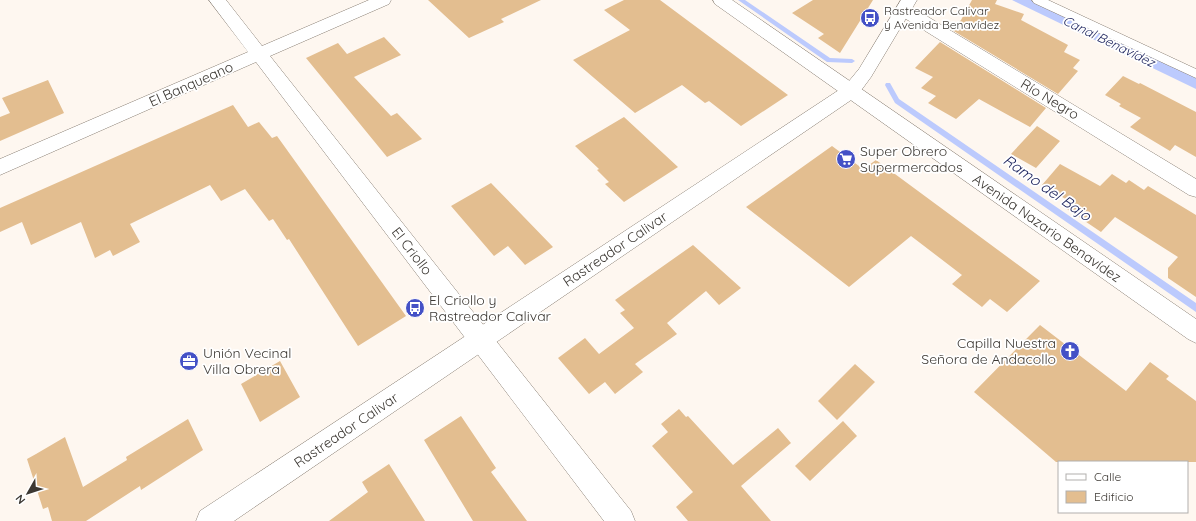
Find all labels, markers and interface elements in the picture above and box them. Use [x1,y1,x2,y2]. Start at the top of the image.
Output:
place label: Rastreador Calivar y Avenida Benavídez [884,3,1000,32]
bus stop icon: Rastreador Calivar y Avenida Benavídez [859,7,881,29]
water label: Canal Benavídez [1060,12,1159,71]
street label: El Banqueano [146,57,236,111]
street label: Río Negro [1018,75,1082,123]
place label: Super Obrero Supermercados [860,142,963,176]
supermarket icon: Super Obrero Supermercados [835,148,857,170]
water label: Ramo del Bajo [1000,150,1096,225]
street label: Avenida Nazario Benavídez [969,170,1125,286]
street label: Rastreador Calivar [559,207,671,291]
street label: El Criollo [388,223,436,279]
place label: El Criollo y Rastreador Calivar [429,291,552,325]
bus stop icon: El Criollo y Rastreador Calivar [404,297,426,319]
place label: Capilla Nuestra Señora de Andacollo [921,334,1056,368]
church icon: Capilla Nuestra Señora de Andacollo [1059,340,1081,362]
place label: Unión Vecinal Villa Obrera [203,344,291,378]
office icon: Unión Vecinal Villa Obrera [178,350,200,372]
street label: Rastreador Calivar [290,388,402,472]
legend [1058,461,1188,513]
text: Calle [1094,469,1122,484]
north arrow [8,473,48,513]
text: Edificio [1094,489,1134,504]
text: N [12,492,28,507]

